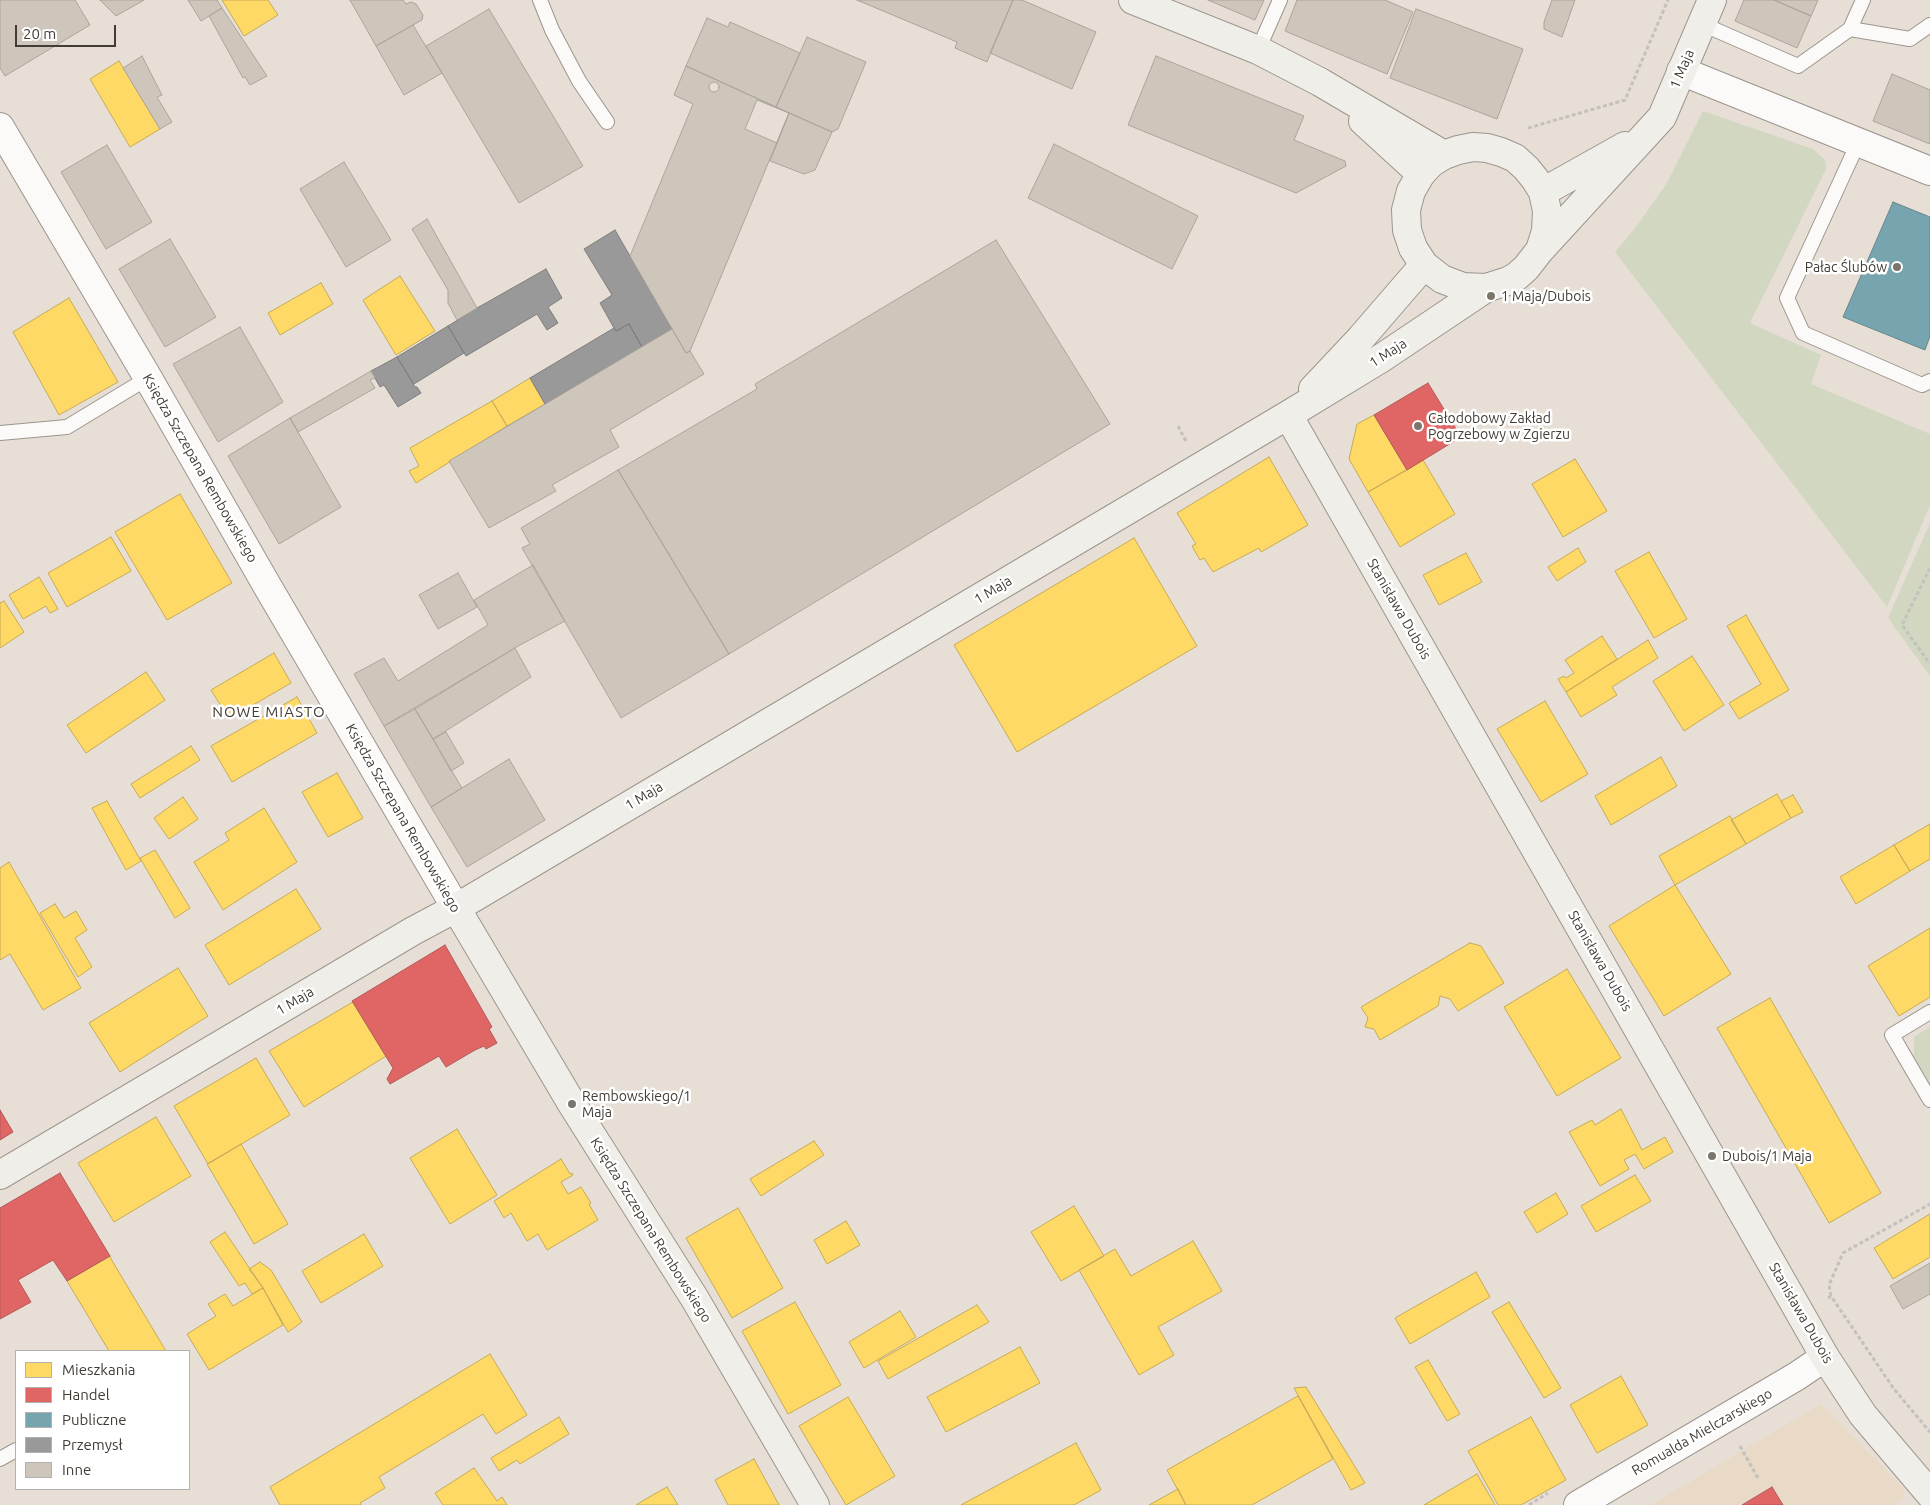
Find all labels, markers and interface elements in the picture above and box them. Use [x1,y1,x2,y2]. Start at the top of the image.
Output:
scale bar [18,15,119,47]
text: 20 m [23,25,56,42]
street label: 1 Maja [1666,47,1698,91]
place label: Pałac Ślubów [1805,259,1887,275]
marker: Pałac Ślubów [1891,261,1903,273]
place label: 1 Maja/Dubois [1501,288,1591,304]
marker: 1 Maja/Dubois [1485,290,1497,302]
street label: 1 Maja [1366,335,1410,371]
street label: Księdza Szczepana Rembowskiego [139,371,261,565]
place label: Całodobowy Zakład Pogrzebowy w Zgierzu [1428,410,1570,442]
marker: Całodobowy Zakład Pogrzebowy w Zgierzu [1412,420,1424,432]
street label: Stanisława Dubois [1363,556,1435,662]
street label: 1 Maja [971,572,1015,608]
district label: NOWE MIASTO [211,703,327,721]
street label: Księdza Szczepana Rembowskiego [342,721,464,915]
street label: 1 Maja [622,778,666,814]
street label: Stanisława Dubois [1564,908,1636,1014]
street label: 1 Maja [273,983,317,1019]
place label: Rembowskiego/1 Maja [582,1088,691,1120]
marker: Rembowskiego/1 Maja [566,1098,578,1110]
street label: Księdza Szczepana Rembowskiego [587,1134,715,1326]
place label: Dubois/1 Maja [1722,1148,1812,1164]
marker: Dubois/1 Maja [1706,1150,1718,1162]
street label: Stanisława Dubois [1765,1260,1837,1366]
legend [15,1350,190,1490]
text: Mieszkania [62,1361,136,1378]
street label: Romualda Mielczarskiego [1629,1385,1775,1479]
text: Handel [62,1386,110,1403]
text: Publiczne [62,1411,127,1428]
text: Przemysł [62,1436,122,1453]
text: Inne [62,1461,91,1478]

